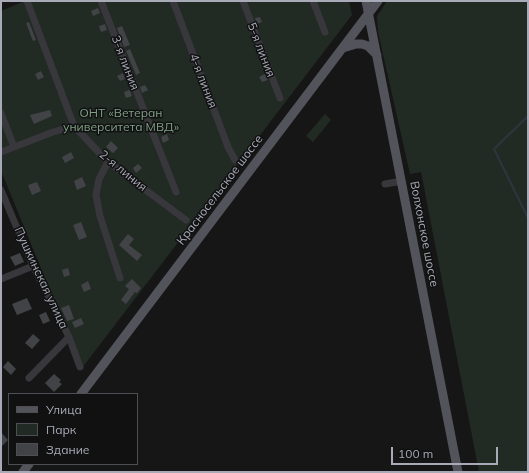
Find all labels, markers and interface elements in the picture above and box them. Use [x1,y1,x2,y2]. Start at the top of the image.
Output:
street label: 5-я линия [244,21,278,79]
street label: 3-я линия [108,34,142,92]
street label: 4-я линия [186,52,220,110]
park label: ОНТ «Ветеран университета МВД» [63,106,179,134]
street label: Красносельское шоссе [174,132,266,248]
street label: 2-я линия [96,147,150,195]
street label: Волхонское шоссе [407,180,441,288]
street label: Пушкинская улица [11,225,71,331]
legend [8,393,138,465]
text: Улица [46,402,82,417]
text: Парк [46,422,76,437]
scale bar [393,439,500,465]
text: Здание [46,442,89,457]
text: 100 m [398,446,433,461]

